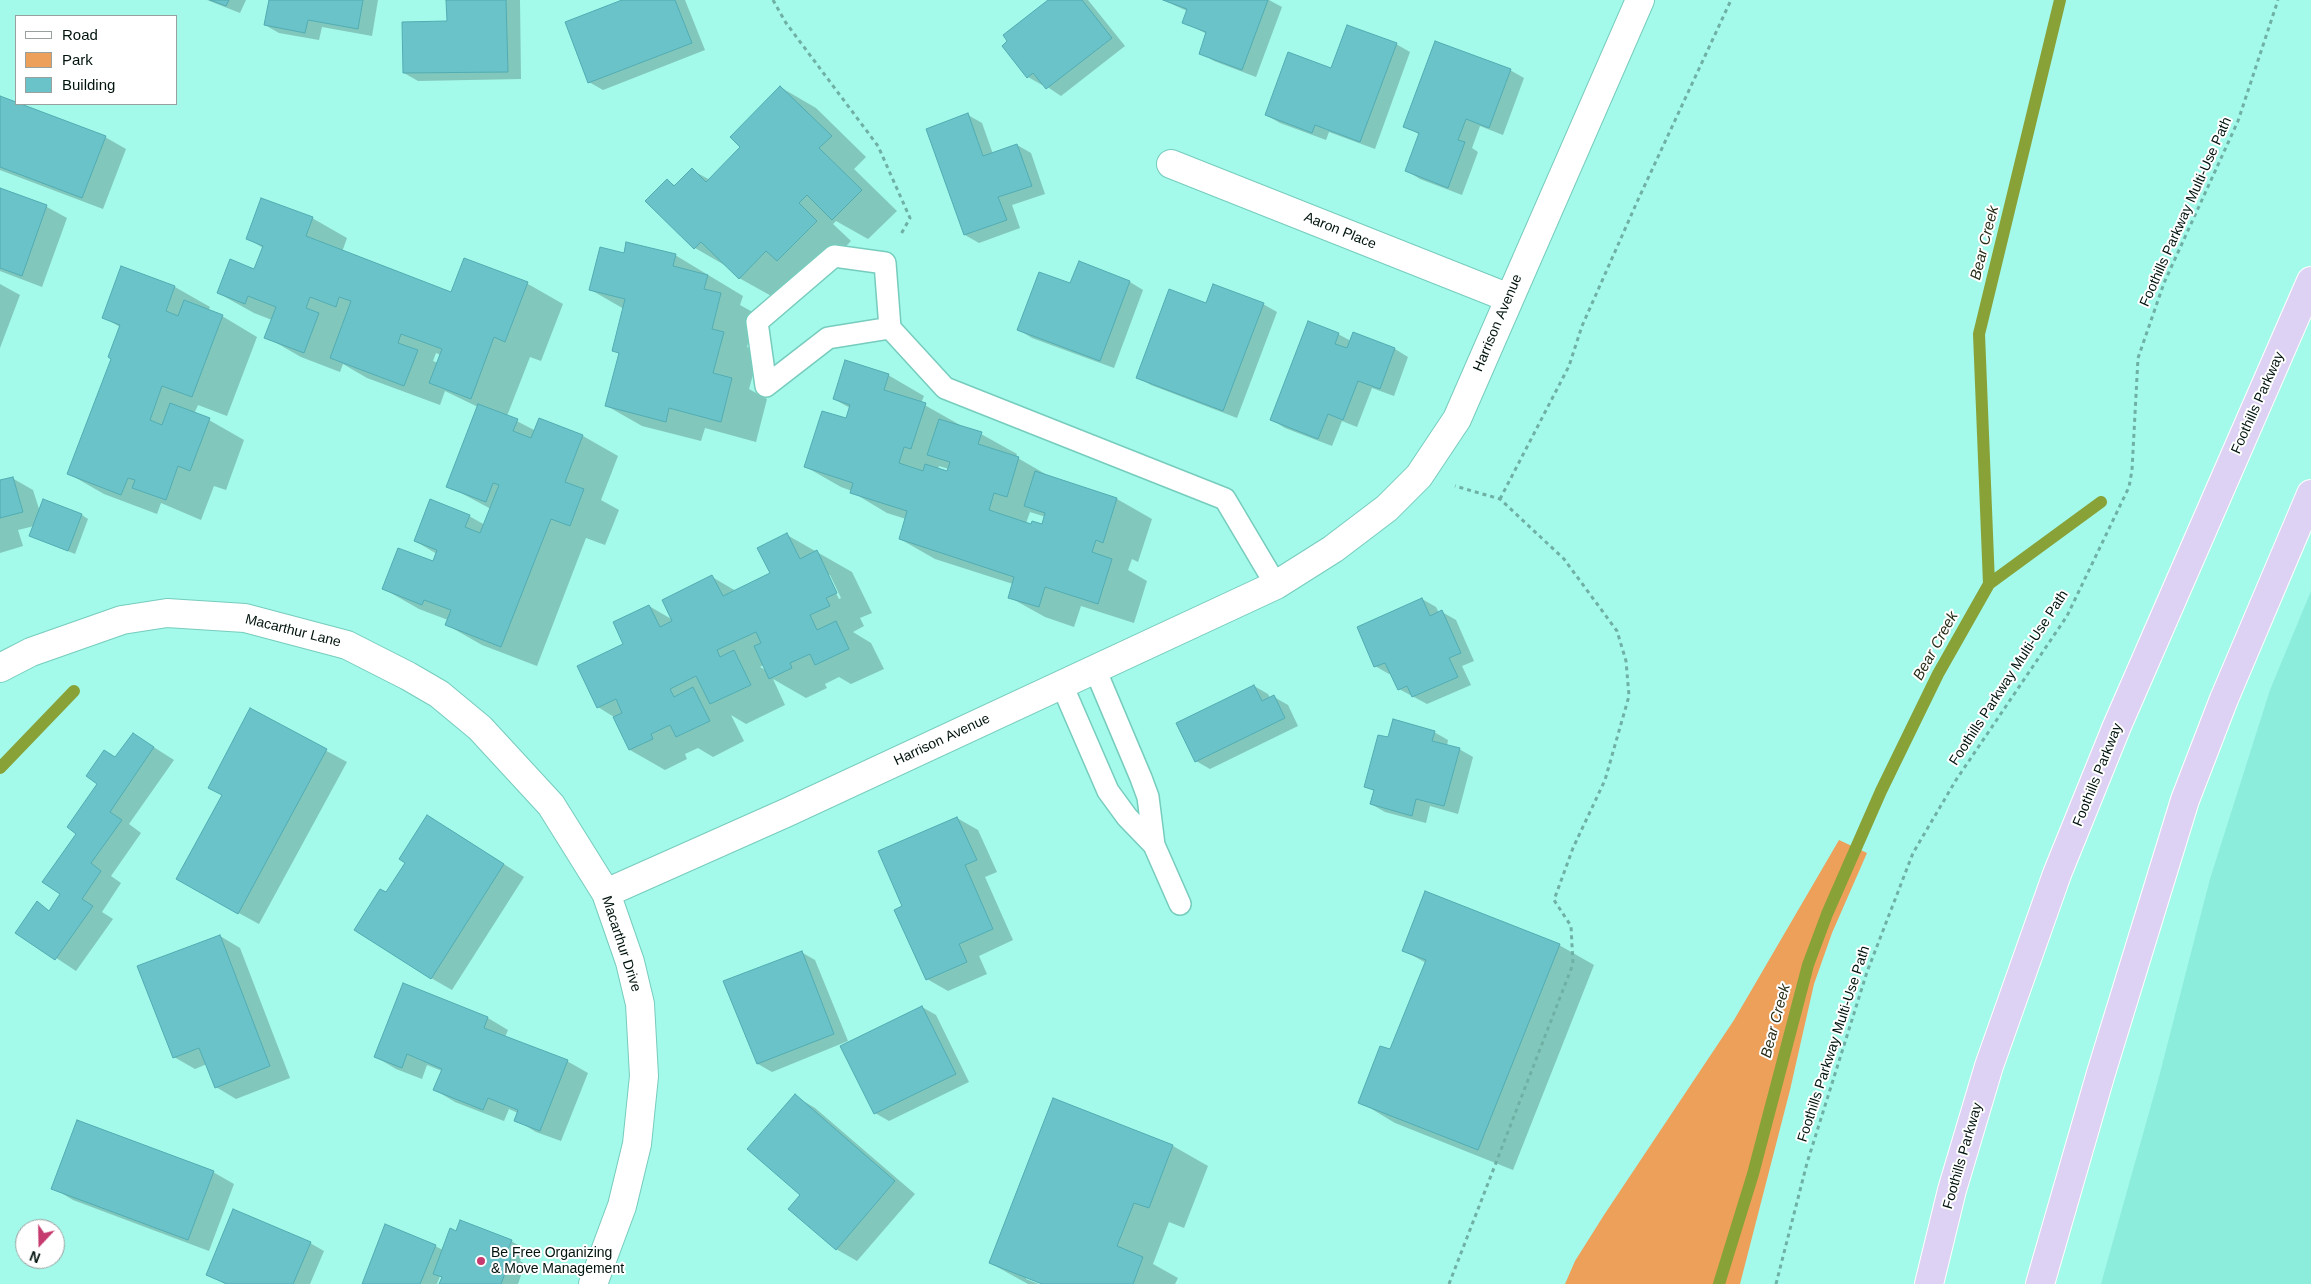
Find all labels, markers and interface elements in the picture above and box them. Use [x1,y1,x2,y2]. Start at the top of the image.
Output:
legend [15,15,178,105]
text: Road [62,26,98,43]
text: Park [62,51,93,68]
text: Building [62,76,115,93]
street label: Foothills Parkway Multi-Use Path [2137,115,2235,309]
water label: Bear Creek [1967,204,2003,282]
street label: Aaron Place [1301,209,1379,253]
street label: Harrison Avenue [1470,272,1526,374]
street label: Foothills Parkway [2228,349,2288,457]
street label: Foothills Parkway Multi-Use Path [1946,587,2072,769]
water label: Bear Creek [1910,608,1962,684]
street label: Macarthur Lane [243,611,343,651]
street label: Harrison Avenue [891,710,993,770]
street label: Foothills Parkway [2070,721,2126,829]
street label: Macarthur Drive [598,894,644,994]
street label: Foothills Parkway Multi-Use Path [1794,944,1874,1144]
water label: Bear Creek [1757,982,1795,1060]
street label: Foothills Parkway [1940,1101,1986,1211]
north arrow [15,1219,65,1269]
place label: Be Free Organizing & Move Management [491,1245,624,1278]
text: N [27,1248,43,1266]
marker: Be Free Organizing & Move Management [475,1255,487,1267]

